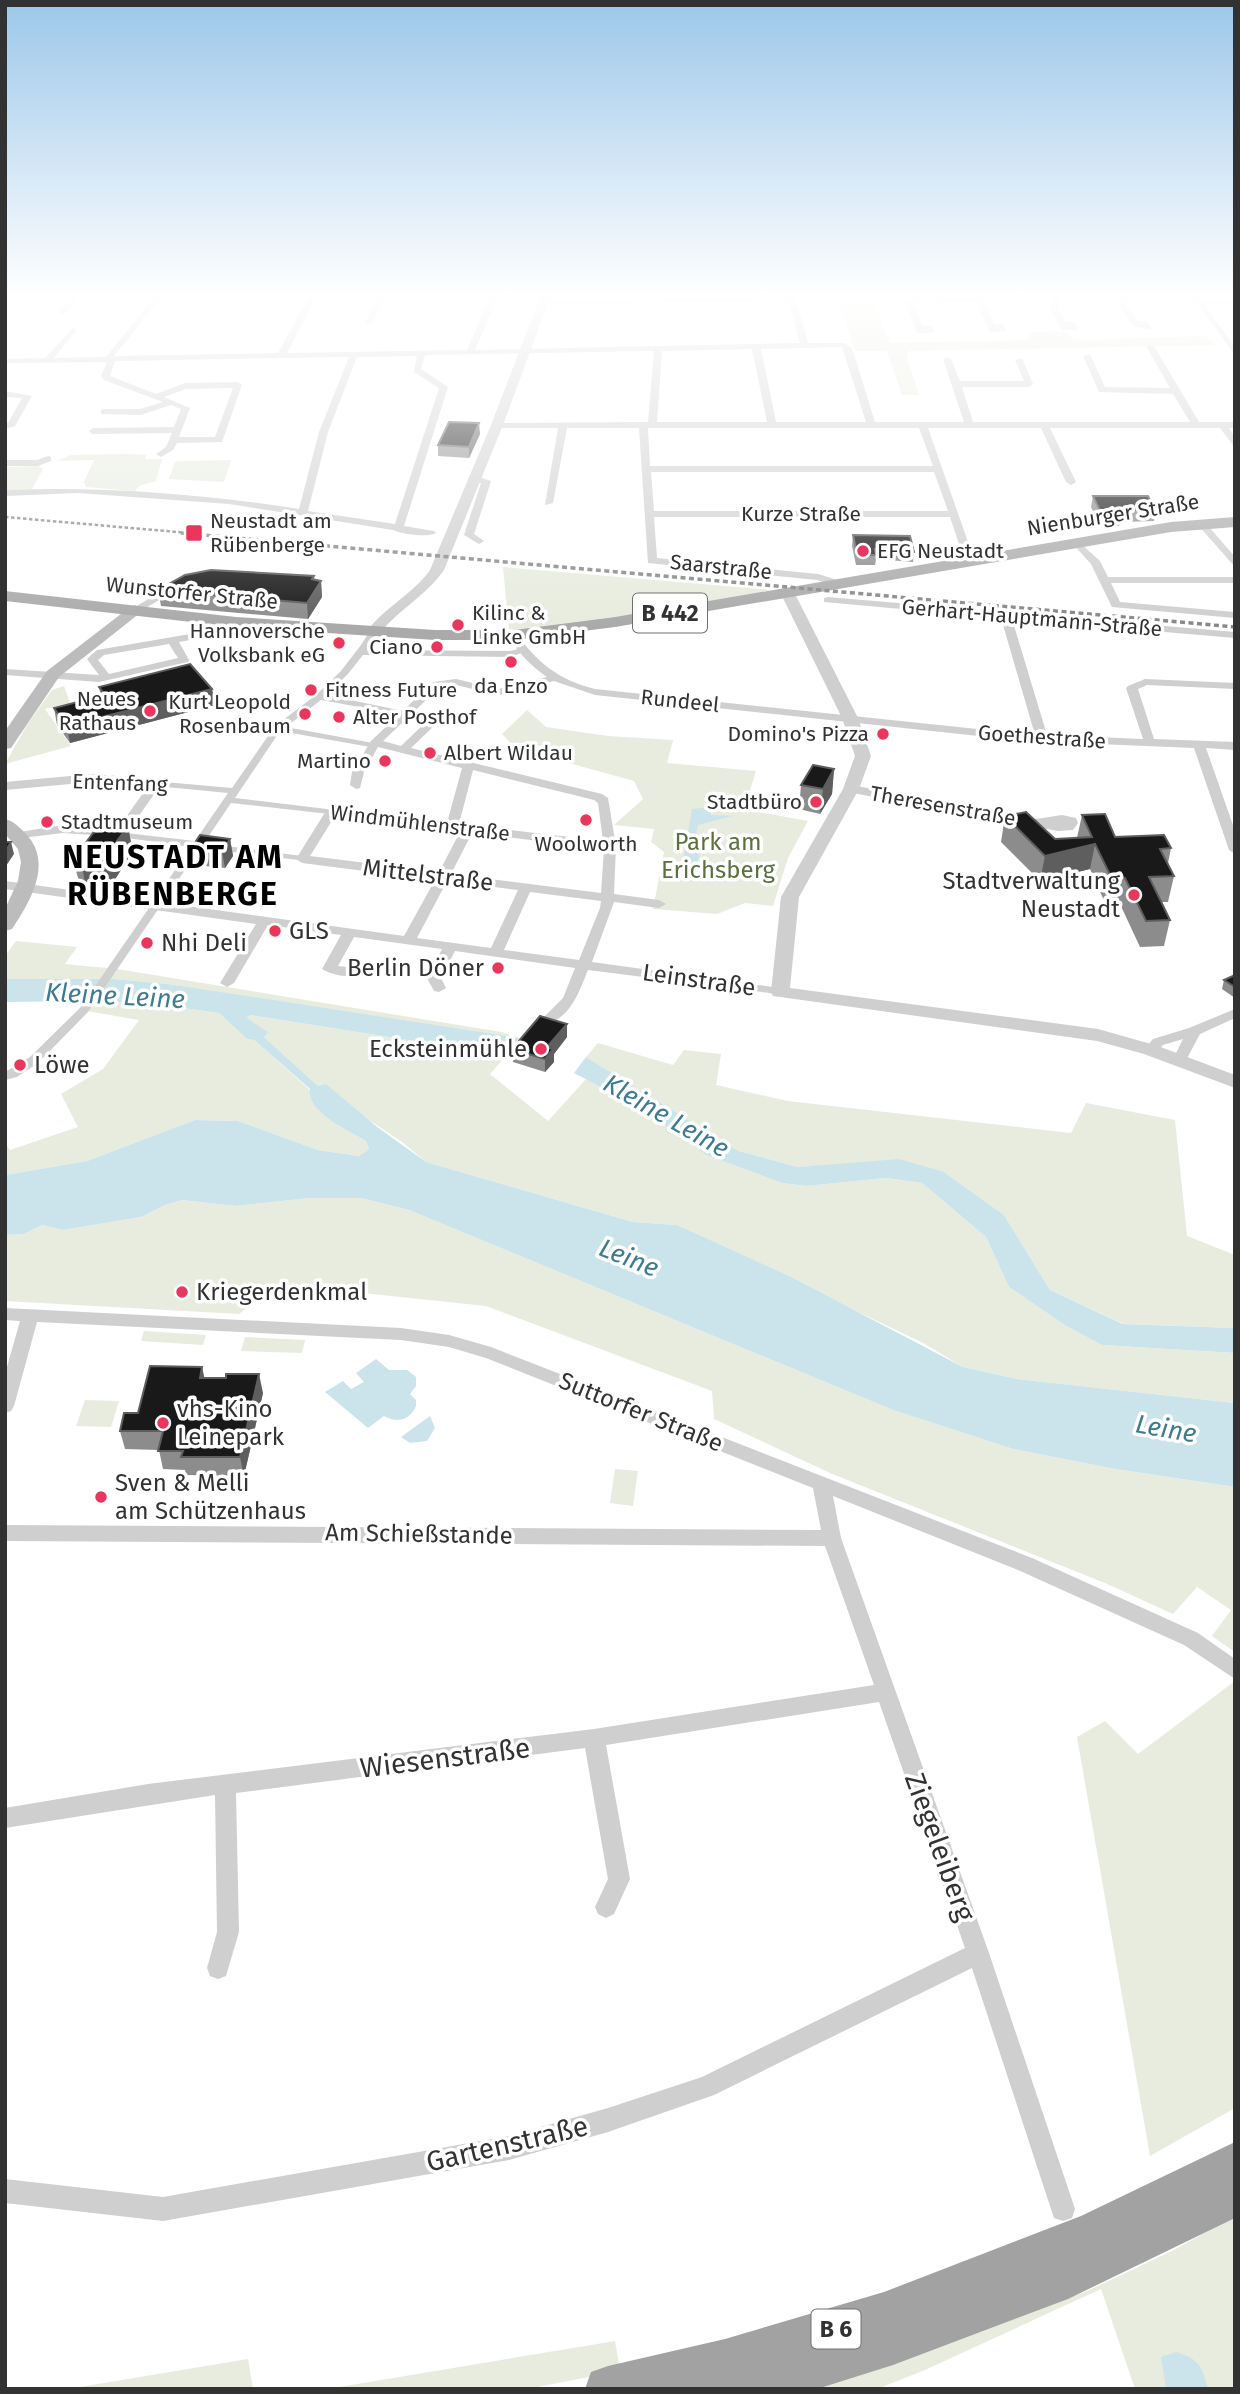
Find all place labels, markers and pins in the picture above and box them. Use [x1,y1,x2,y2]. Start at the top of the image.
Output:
place label: Neustadt am Rübenberge [210,508,332,558]
marker: Neustadt am Rübenberge [184,523,204,543]
place label: EFG Neustadt [877,538,1004,564]
marker: EFG Neustadt [855,543,871,559]
place label: Kilinc & Linke GmbH [472,600,586,650]
marker: Kilinc & Linke GmbH [450,617,466,633]
place label: Hannoversche Volksbank eG [189,618,325,668]
place label: Ciano [369,634,423,660]
marker: Hannoversche Volksbank eG [331,635,347,651]
marker: Ciano [429,639,445,655]
marker: da Enzo [503,654,519,670]
place label: da Enzo [474,673,548,699]
place label: Fitness Future [325,677,457,703]
marker: Fitness Future [303,682,319,698]
place label: Neues Rathaus [59,686,136,736]
place label: Kurt Leopold Rosenbaum [168,689,291,739]
marker: Neues Rathaus [142,703,158,719]
place label: Alter Posthof [353,704,478,730]
marker: Kurt Leopold Rosenbaum [297,706,313,722]
marker: Alter Posthof [331,709,347,725]
place label: Domino's Pizza [728,721,869,747]
marker: Domino's Pizza [875,726,891,742]
place label: Albert Wildau [444,740,573,766]
marker: Albert Wildau [422,745,438,761]
place label: Martino [297,748,371,774]
marker: Martino [377,753,393,769]
place label: Stadtbüro [707,789,802,815]
marker: Stadtbüro [808,794,824,810]
place label: Stadtmuseum [61,809,193,835]
marker: Woolworth [578,812,594,828]
marker: Stadtmuseum [39,814,55,830]
place label: Woolworth [534,831,638,857]
place label: Stadtverwaltung Neustadt [942,867,1121,923]
marker: Stadtverwaltung Neustadt [1126,887,1142,903]
place label: GLS [289,917,329,945]
marker: GLS [267,923,283,939]
place label: Nhi Deli [161,929,247,957]
marker: Nhi Deli [139,935,155,951]
place label: Berlin Döner [347,954,485,982]
marker: Berlin Döner [490,960,506,976]
place label: Ecksteinmühle [369,1035,527,1063]
marker: Ecksteinmühle [533,1041,549,1057]
place label: Löwe [34,1051,90,1079]
marker: Löwe [12,1057,28,1073]
place label: Kriegerdenkmal [196,1278,367,1306]
marker: Kriegerdenkmal [174,1284,190,1300]
place label: vhs-Kino Leinepark [177,1395,285,1451]
marker: vhs-Kino Leinepark [155,1415,171,1431]
place label: Sven & Melli am Schützenhaus [115,1469,306,1525]
marker: Sven & Melli am Schützenhaus [93,1489,109,1505]

